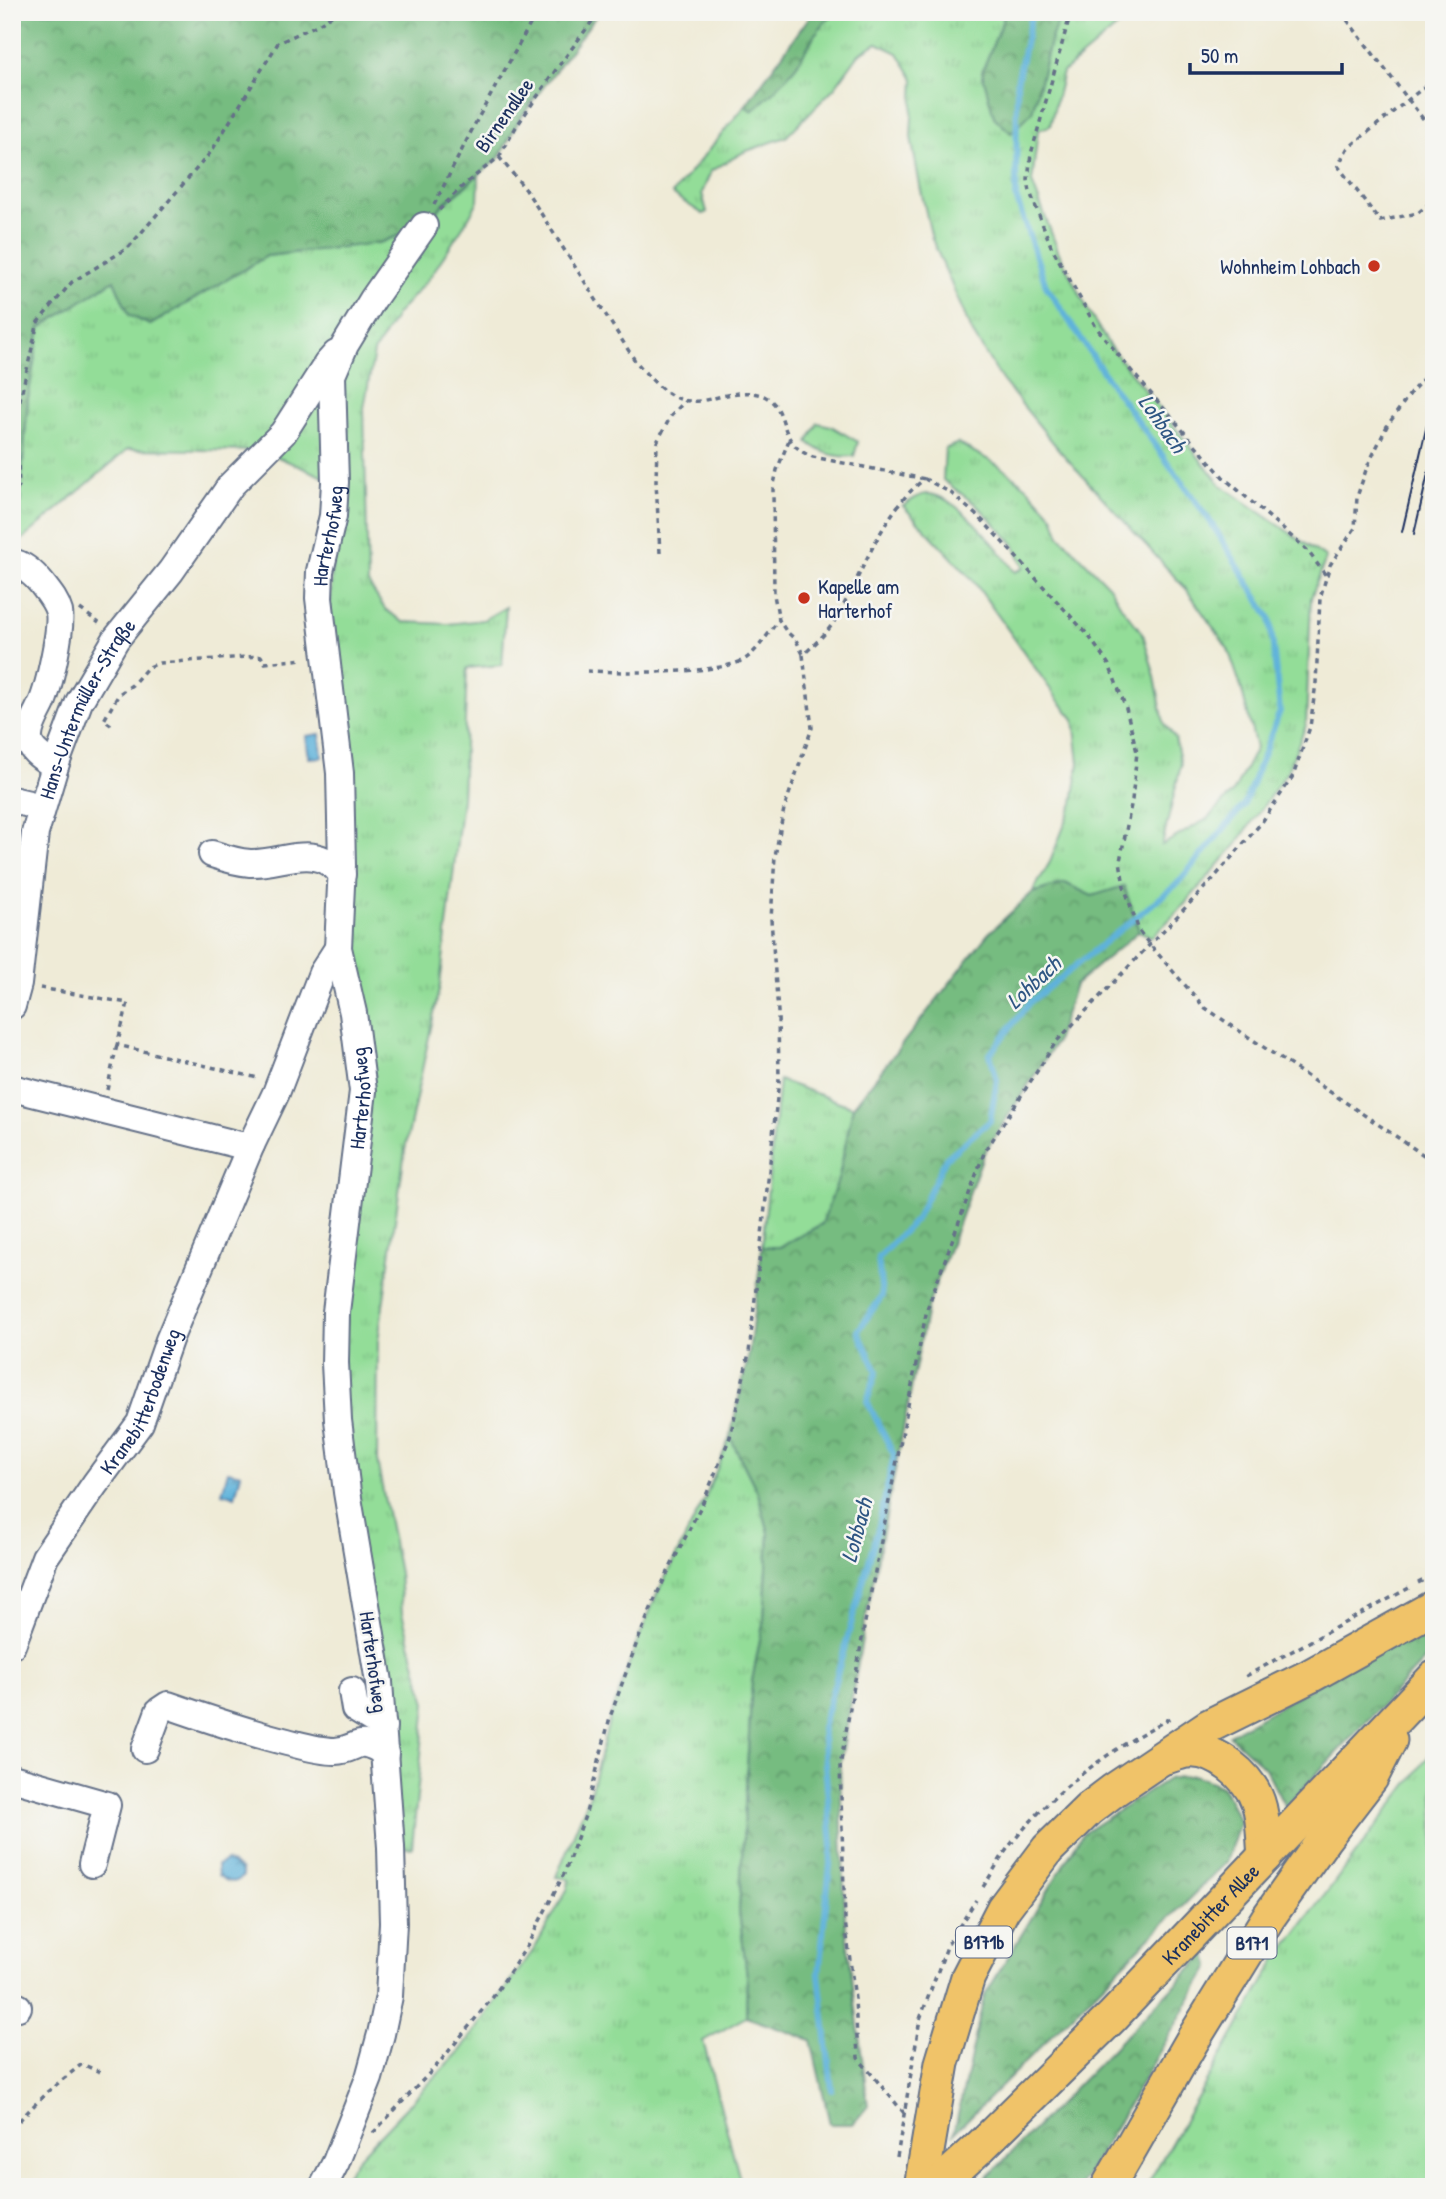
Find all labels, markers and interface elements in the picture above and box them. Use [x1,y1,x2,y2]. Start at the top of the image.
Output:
scale bar [1190,32,1343,76]
text: 50 m [1201,41,1238,70]
street label: Birnenallee [468,72,540,158]
place label: Wohnheim Lohbach [1220,252,1360,281]
marker: Wohnheim Lohbach [1366,258,1382,274]
water label: Lohbach [1132,388,1195,459]
street label: Harterhofweg [305,485,349,587]
place label: Kapelle am Harterhof [818,572,899,625]
marker: Kapelle am Harterhof [796,590,812,606]
street label: Hans-Untermüller-Straße [31,612,142,803]
water label: Lohbach [999,948,1068,1015]
street label: Harterhofweg [342,1046,377,1151]
street label: Kranebitterbodenweg [93,1323,187,1480]
water label: Lohbach [833,1494,880,1565]
street label: Harterhofweg [353,1609,395,1715]
street label: Kranebitter Allee [1155,1857,1265,1971]
road number: B171b [956,1926,1012,1958]
road number: B171 [1228,1927,1276,1958]

